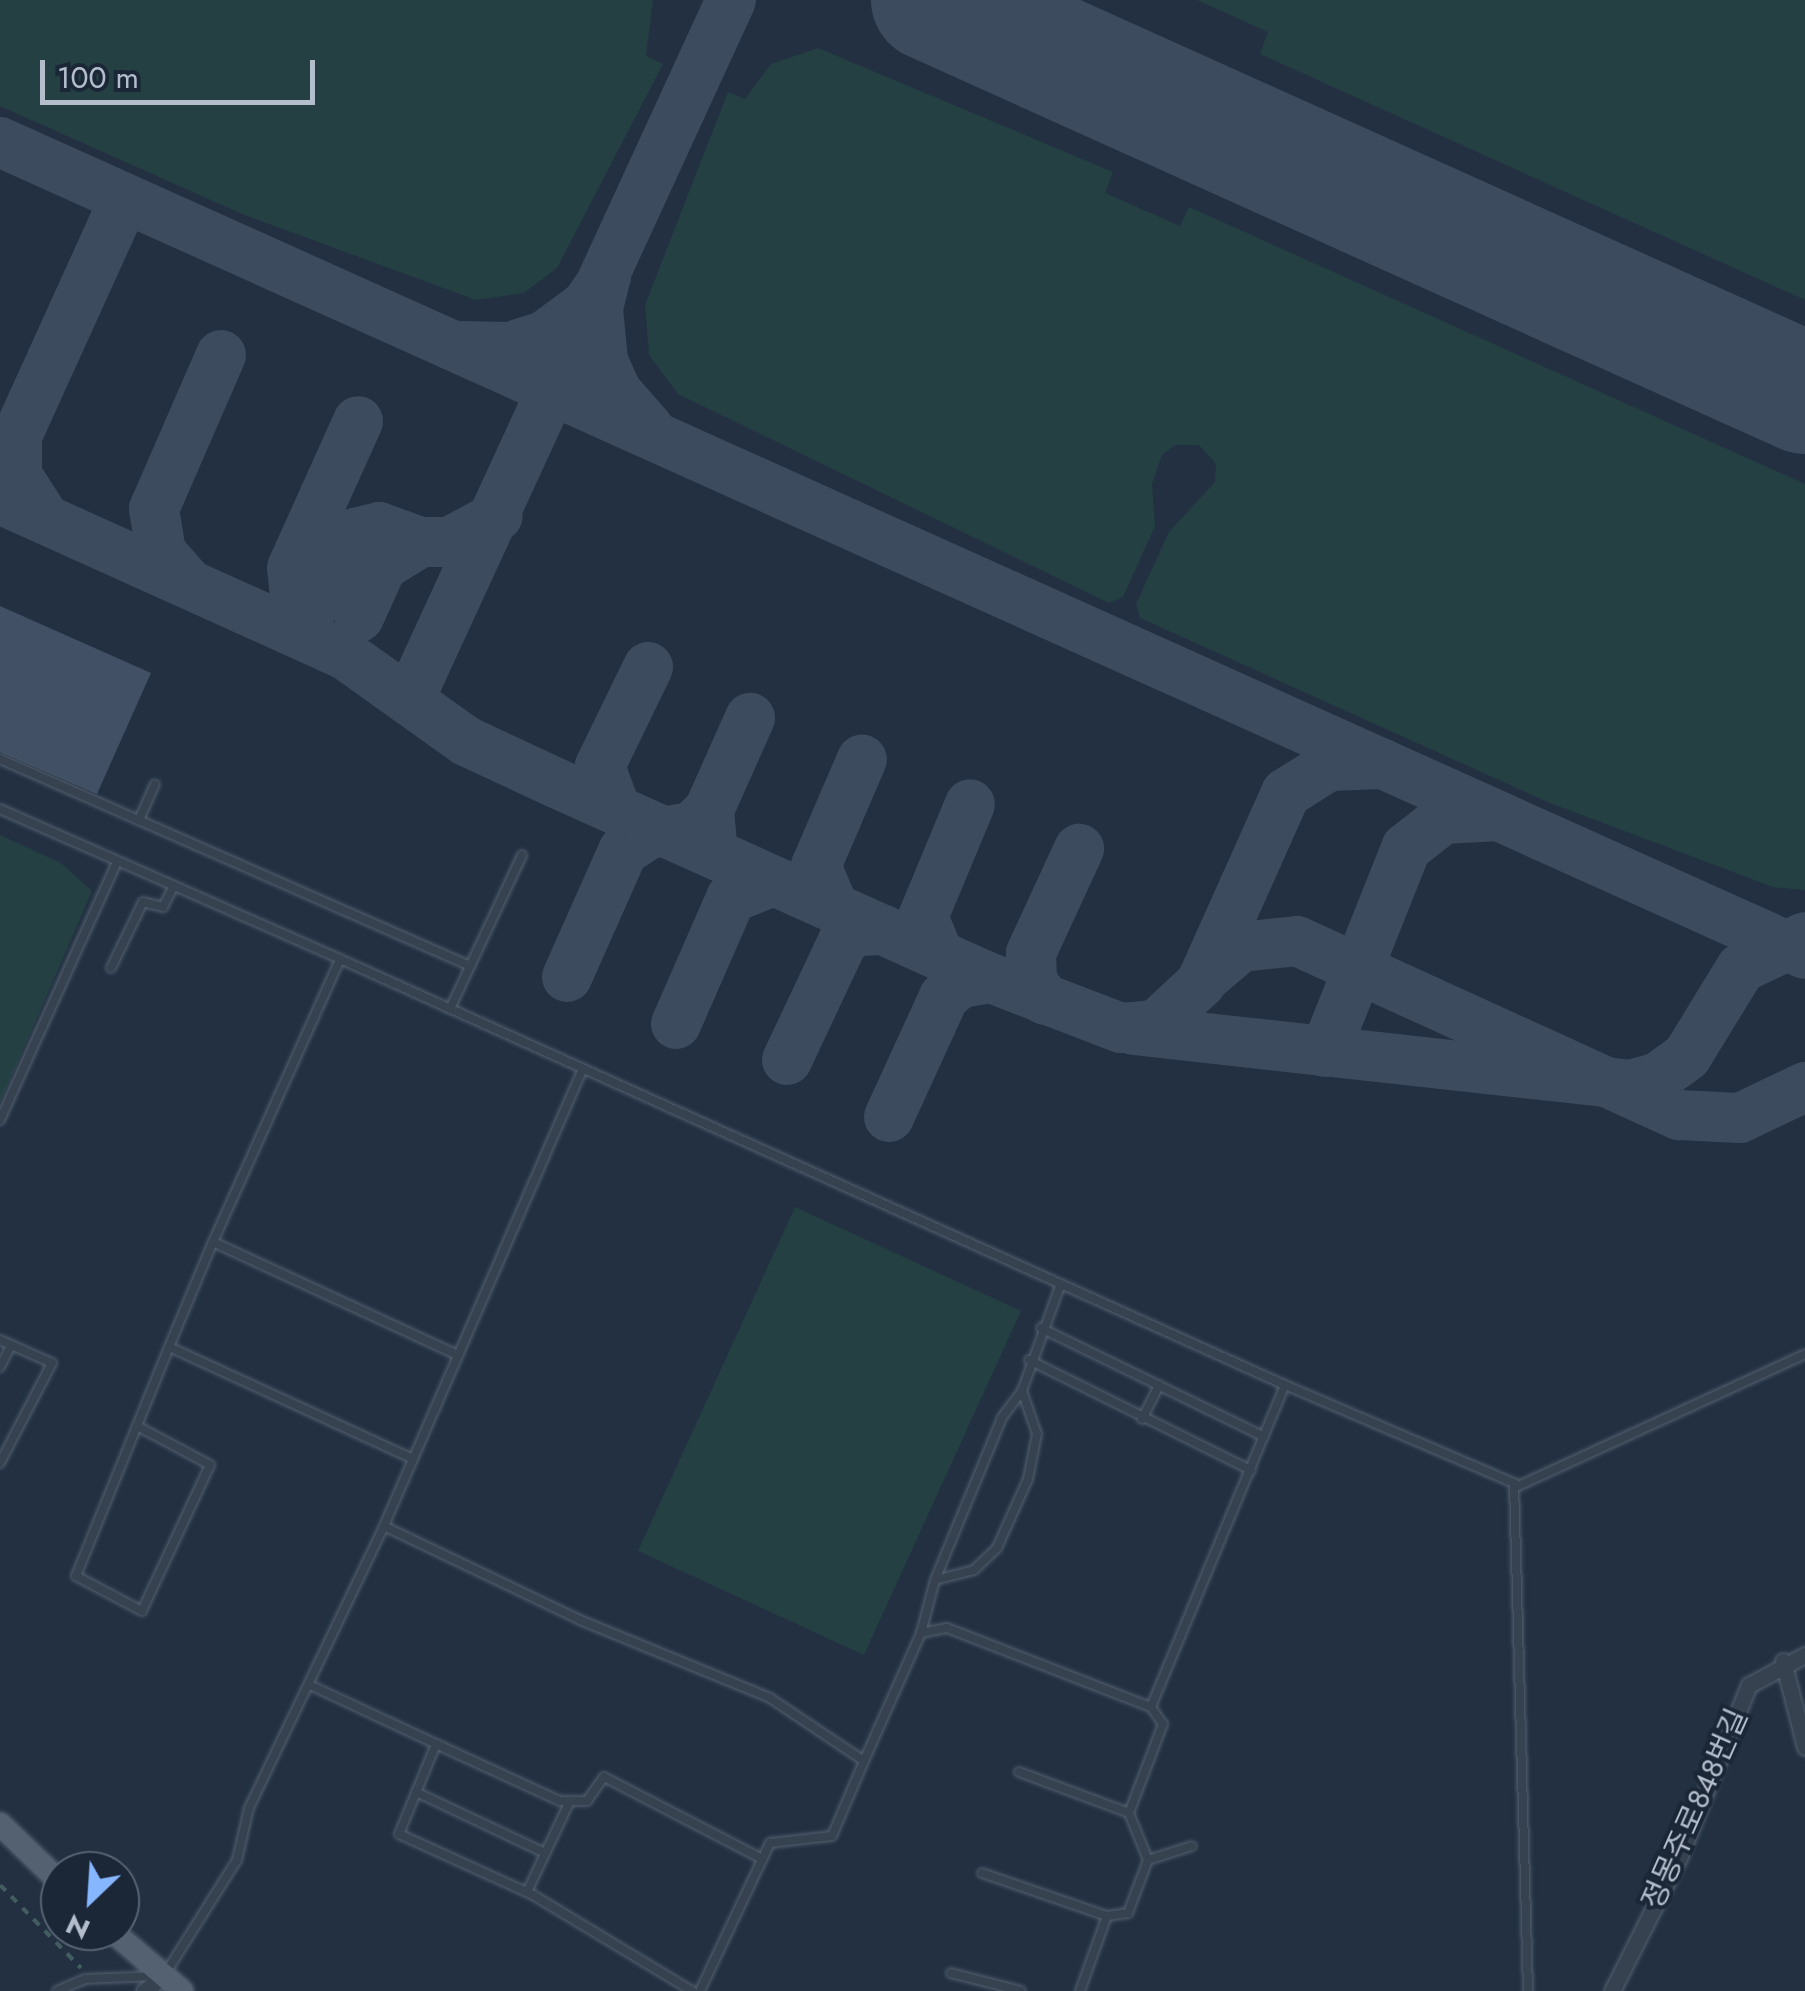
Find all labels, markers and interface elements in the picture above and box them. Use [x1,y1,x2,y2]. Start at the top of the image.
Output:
scale bar [45,40,320,102]
text: 100 m [57,56,139,99]
street label: 정몽주로848번길 [1635,1703,1755,1915]
north arrow [40,1851,140,1951]
text: N [59,1904,97,1950]

